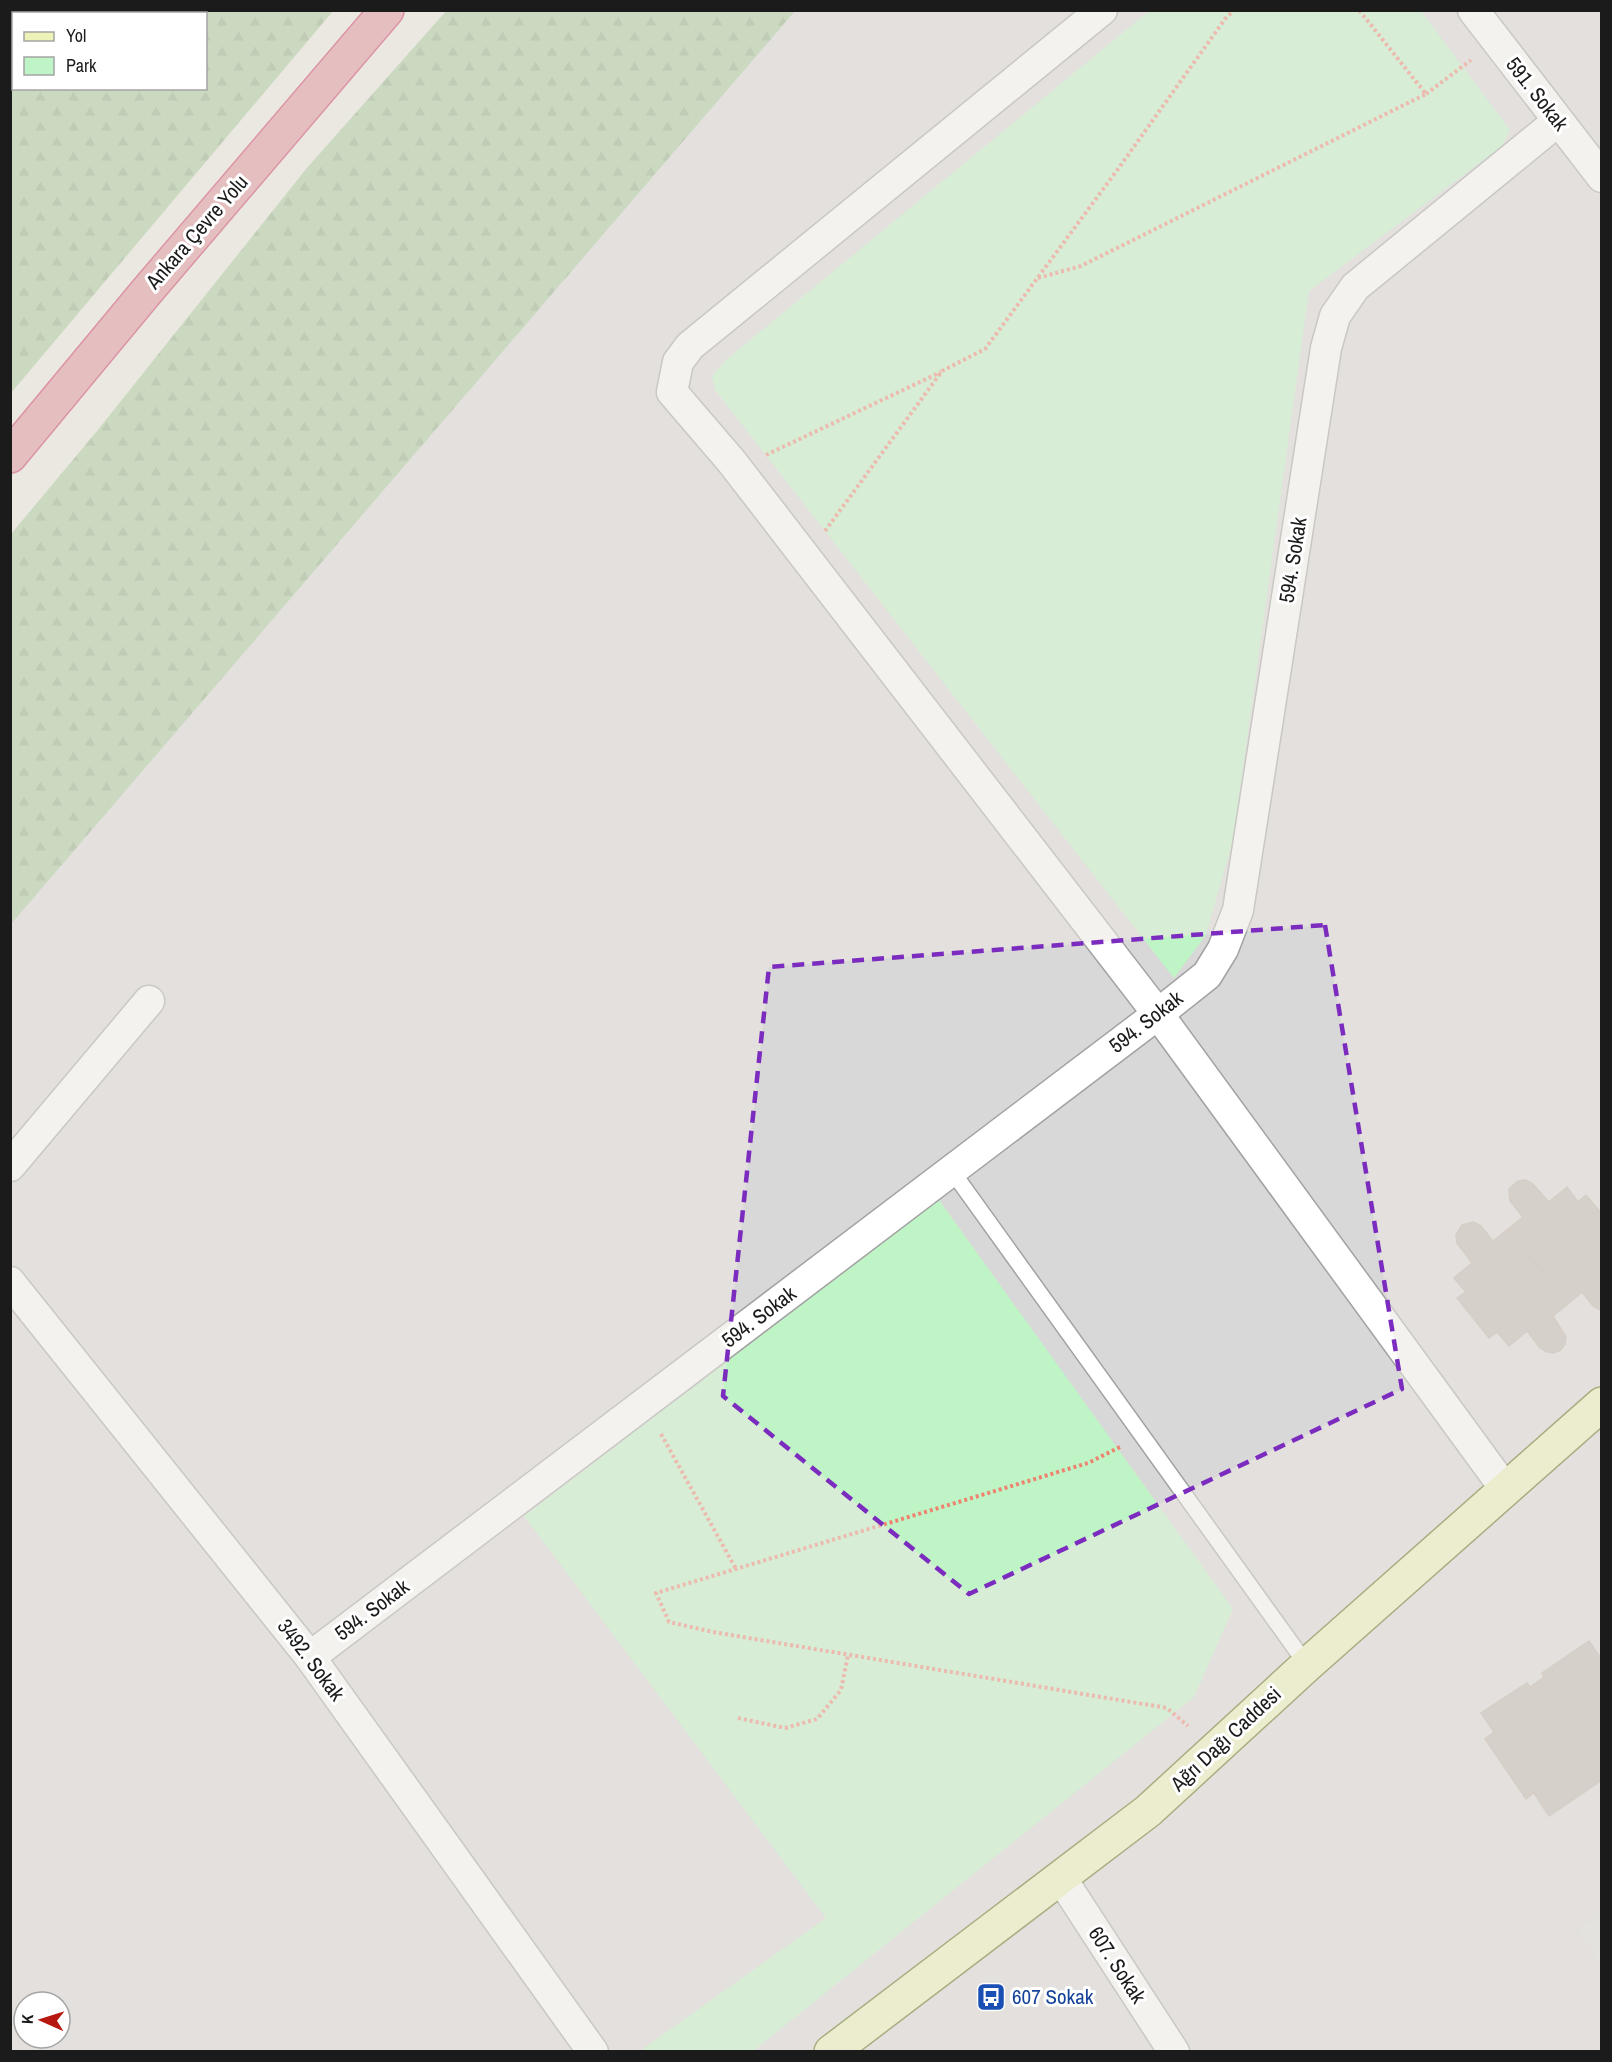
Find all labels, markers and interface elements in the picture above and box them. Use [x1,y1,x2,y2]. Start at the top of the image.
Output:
legend [12,12,207,90]
text: Yol [66,23,86,48]
street label: 591. Sokak [1499,51,1576,137]
text: Park [66,53,97,78]
street label: Ankara Çevre Yolu [138,168,254,296]
street label: 594. Sokak [1271,515,1314,605]
street label: 594. Sokak [1103,983,1189,1060]
street label: 594. Sokak [716,1279,802,1354]
street label: 594. Sokak [329,1572,415,1647]
street label: 3492. Sokak [271,1613,352,1707]
street label: Ağrı Dağı Caddesi [1163,1680,1287,1798]
street label: 607. Sokak [1082,1921,1153,2009]
bus stop icon: 607 Sokak [975,1981,1007,2013]
place label: 607 Sokak [1012,1982,1094,2011]
north arrow [12,1990,72,2050]
text: K [16,2013,38,2025]

